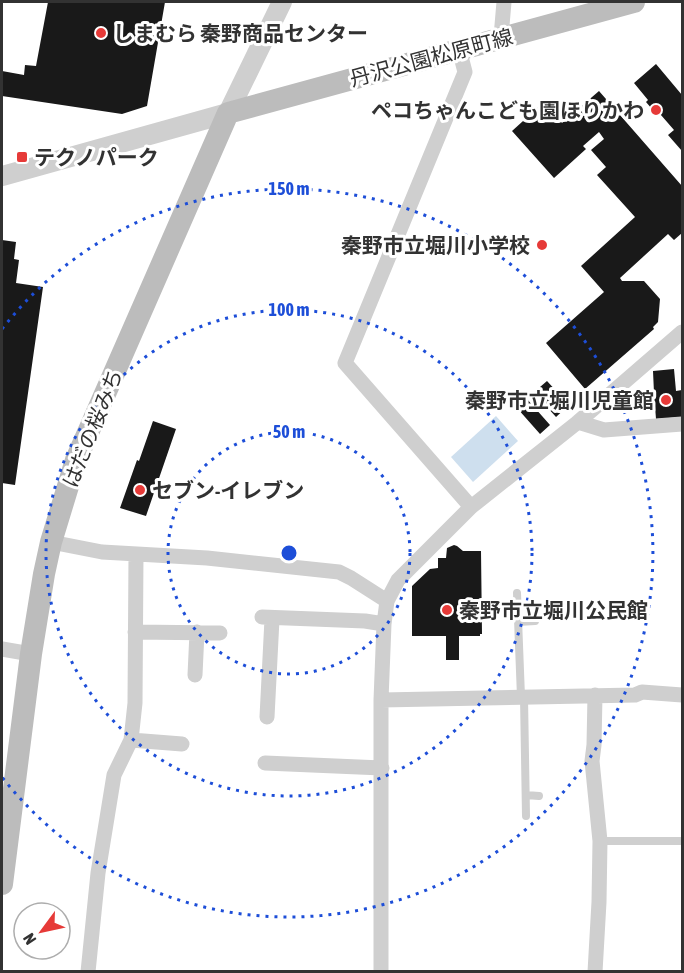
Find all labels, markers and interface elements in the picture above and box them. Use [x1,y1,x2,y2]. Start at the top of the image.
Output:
place label: しまむら 秦野商品センター [113,21,368,45]
street label: 丹沢公園松原町線 [347,24,515,90]
marker: しまむら 秦野商品センター [94,26,108,40]
place label: ペコちゃんこども園ほりかわ [371,98,644,122]
marker: ペコちゃんこども園ほりかわ [649,103,663,117]
place label: テクノパーク [34,145,159,169]
marker: テクノパーク [15,150,29,164]
text: 150 m [269,178,309,199]
place label: 秦野市立堀川小学校 [341,233,530,257]
marker: 秦野市立堀川小学校 [535,238,549,252]
text: 100 m [269,299,309,320]
street label: はだの桜みち [57,365,127,491]
place label: 秦野市立堀川児童館 [465,388,654,412]
marker: 秦野市立堀川児童館 [659,393,673,407]
text: 50 m [273,421,305,442]
place label: セブン-イレブン [152,478,304,502]
marker: セブン-イレブン [133,483,147,497]
centre of rings [279,543,299,563]
place label: 秦野市立堀川公民館 [459,598,648,622]
marker: 秦野市立堀川公民館 [440,603,454,617]
north arrow [12,901,72,961]
text: N [19,930,40,948]

